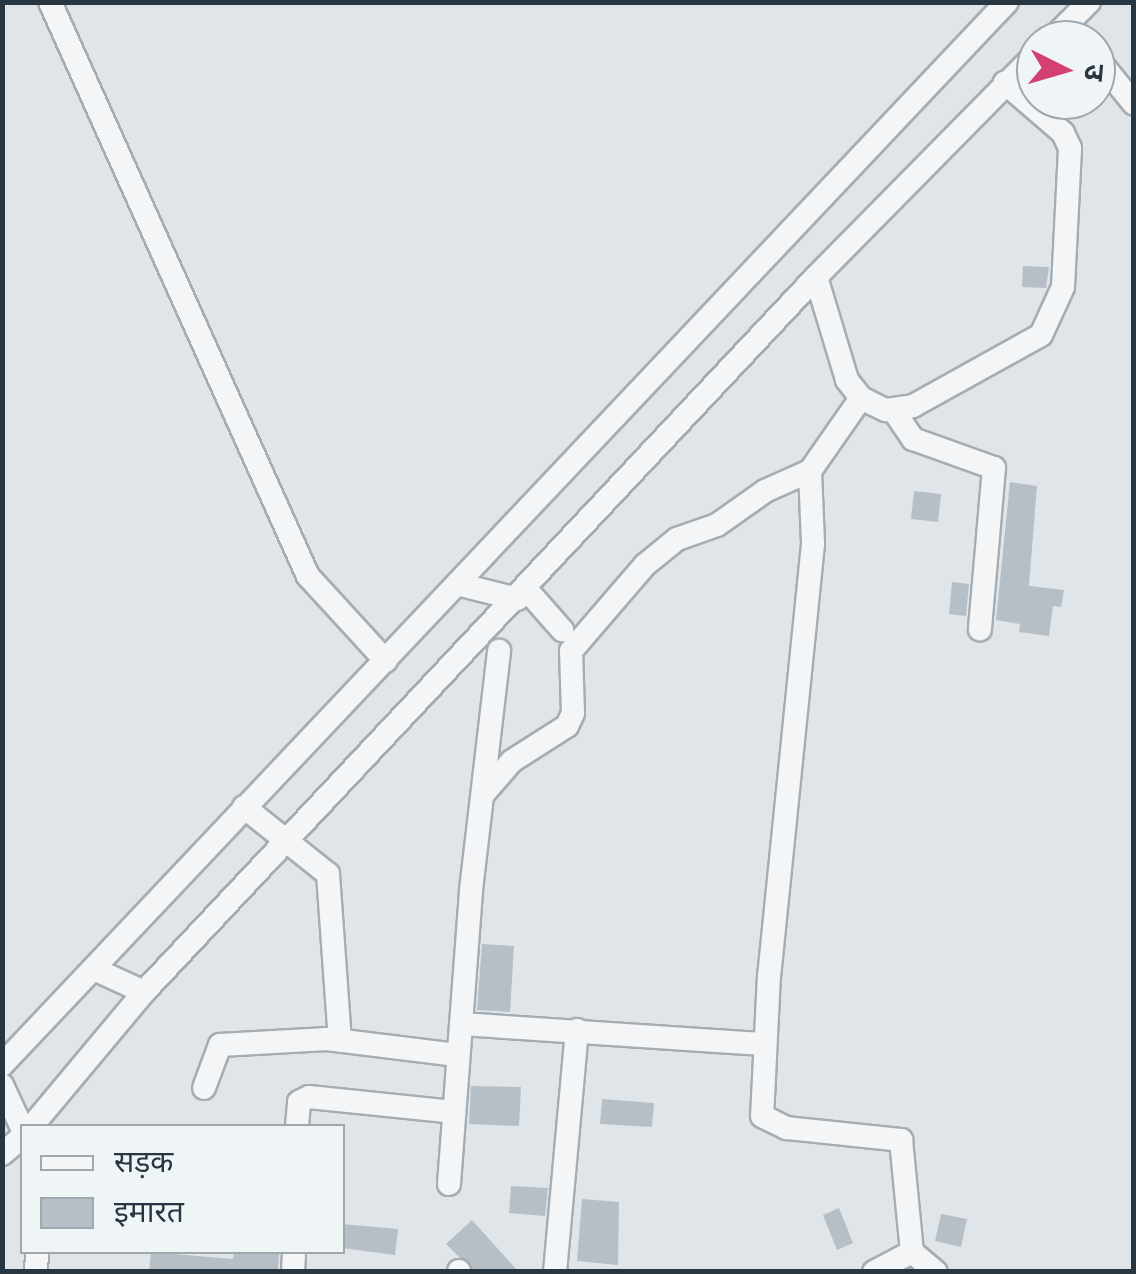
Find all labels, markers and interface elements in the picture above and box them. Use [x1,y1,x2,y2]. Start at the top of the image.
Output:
north arrow [1016,20,1116,120]
text: उ [1075,63,1114,82]
legend [20,1124,345,1254]
text: सड़क [114,1142,173,1181]
text: इमारत [114,1192,184,1231]

